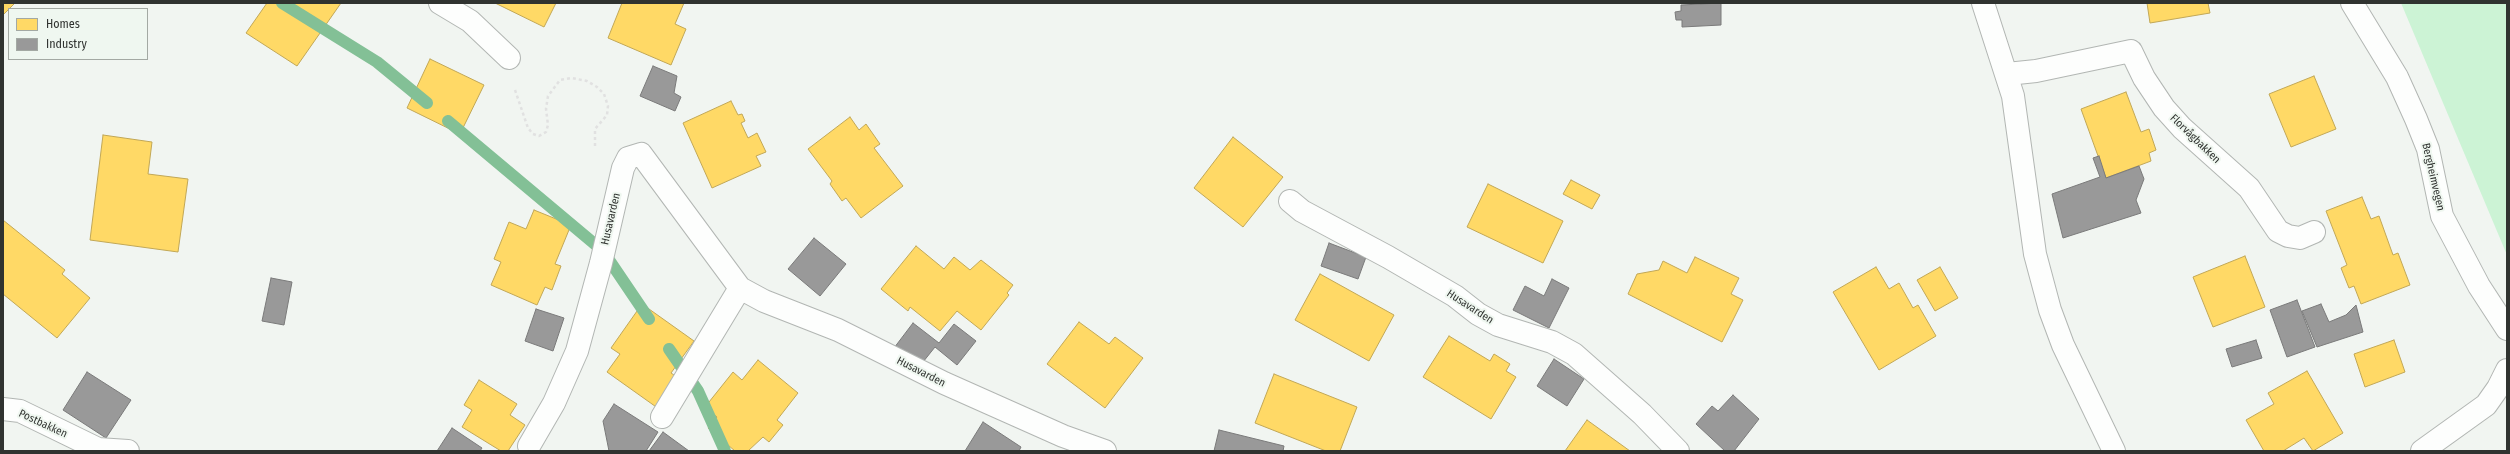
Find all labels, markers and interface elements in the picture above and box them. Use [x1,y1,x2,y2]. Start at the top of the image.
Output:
legend [8,8,148,60]
text: Homes [46,17,80,31]
text: Industry [46,37,87,51]
street label: Florvågbakken [2167,112,2223,166]
street label: Bergheimvegen [2419,142,2447,212]
street label: Husavarden [599,192,623,246]
street label: Husavarden [1444,287,1496,327]
street label: Husavarden [894,354,948,390]
street label: Postbakken [17,407,69,441]

